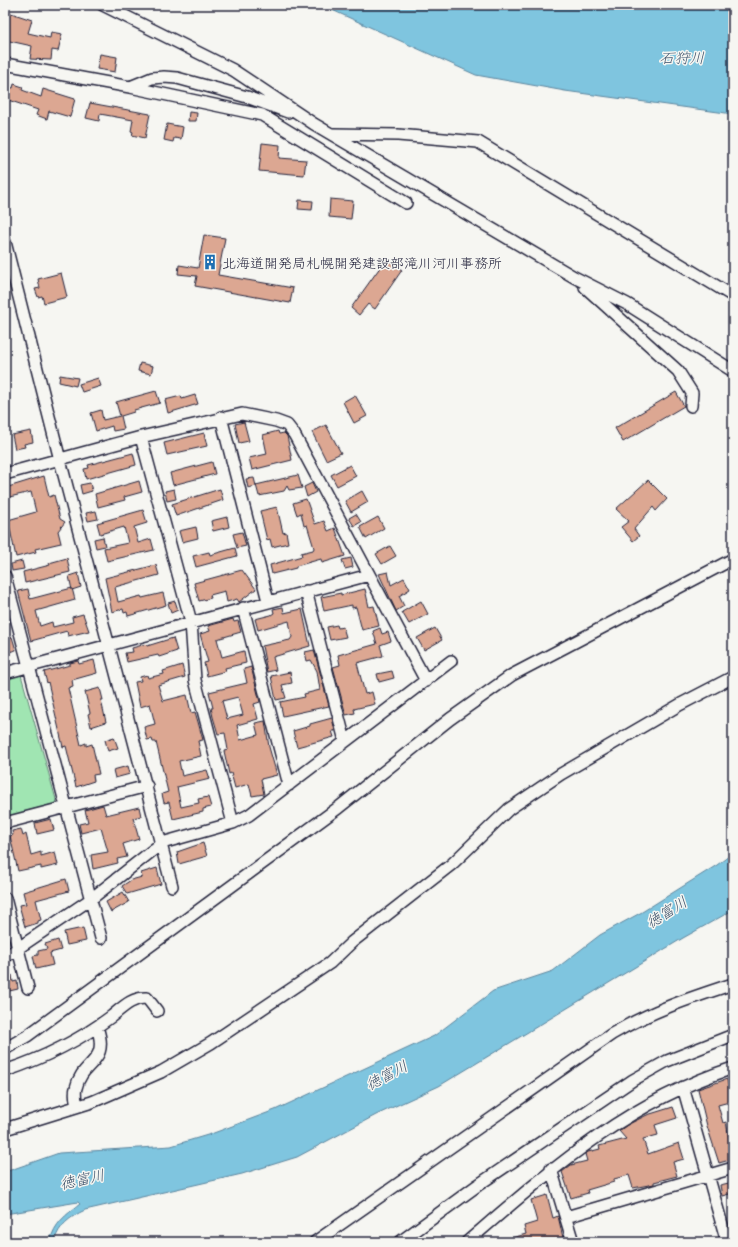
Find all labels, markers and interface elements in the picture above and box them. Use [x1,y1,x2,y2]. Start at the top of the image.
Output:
water label: 石狩川 [659,45,705,68]
place label: 北海道開発局札幌開発建設部滝川河川事務所 [222,252,502,273]
building icon: 北海道開発局札幌開発建設部滝川河川事務所 [201,253,219,271]
water label: 徳富川 [641,889,691,933]
water label: 徳富川 [361,1053,411,1095]
water label: 徳富川 [58,1162,106,1194]

